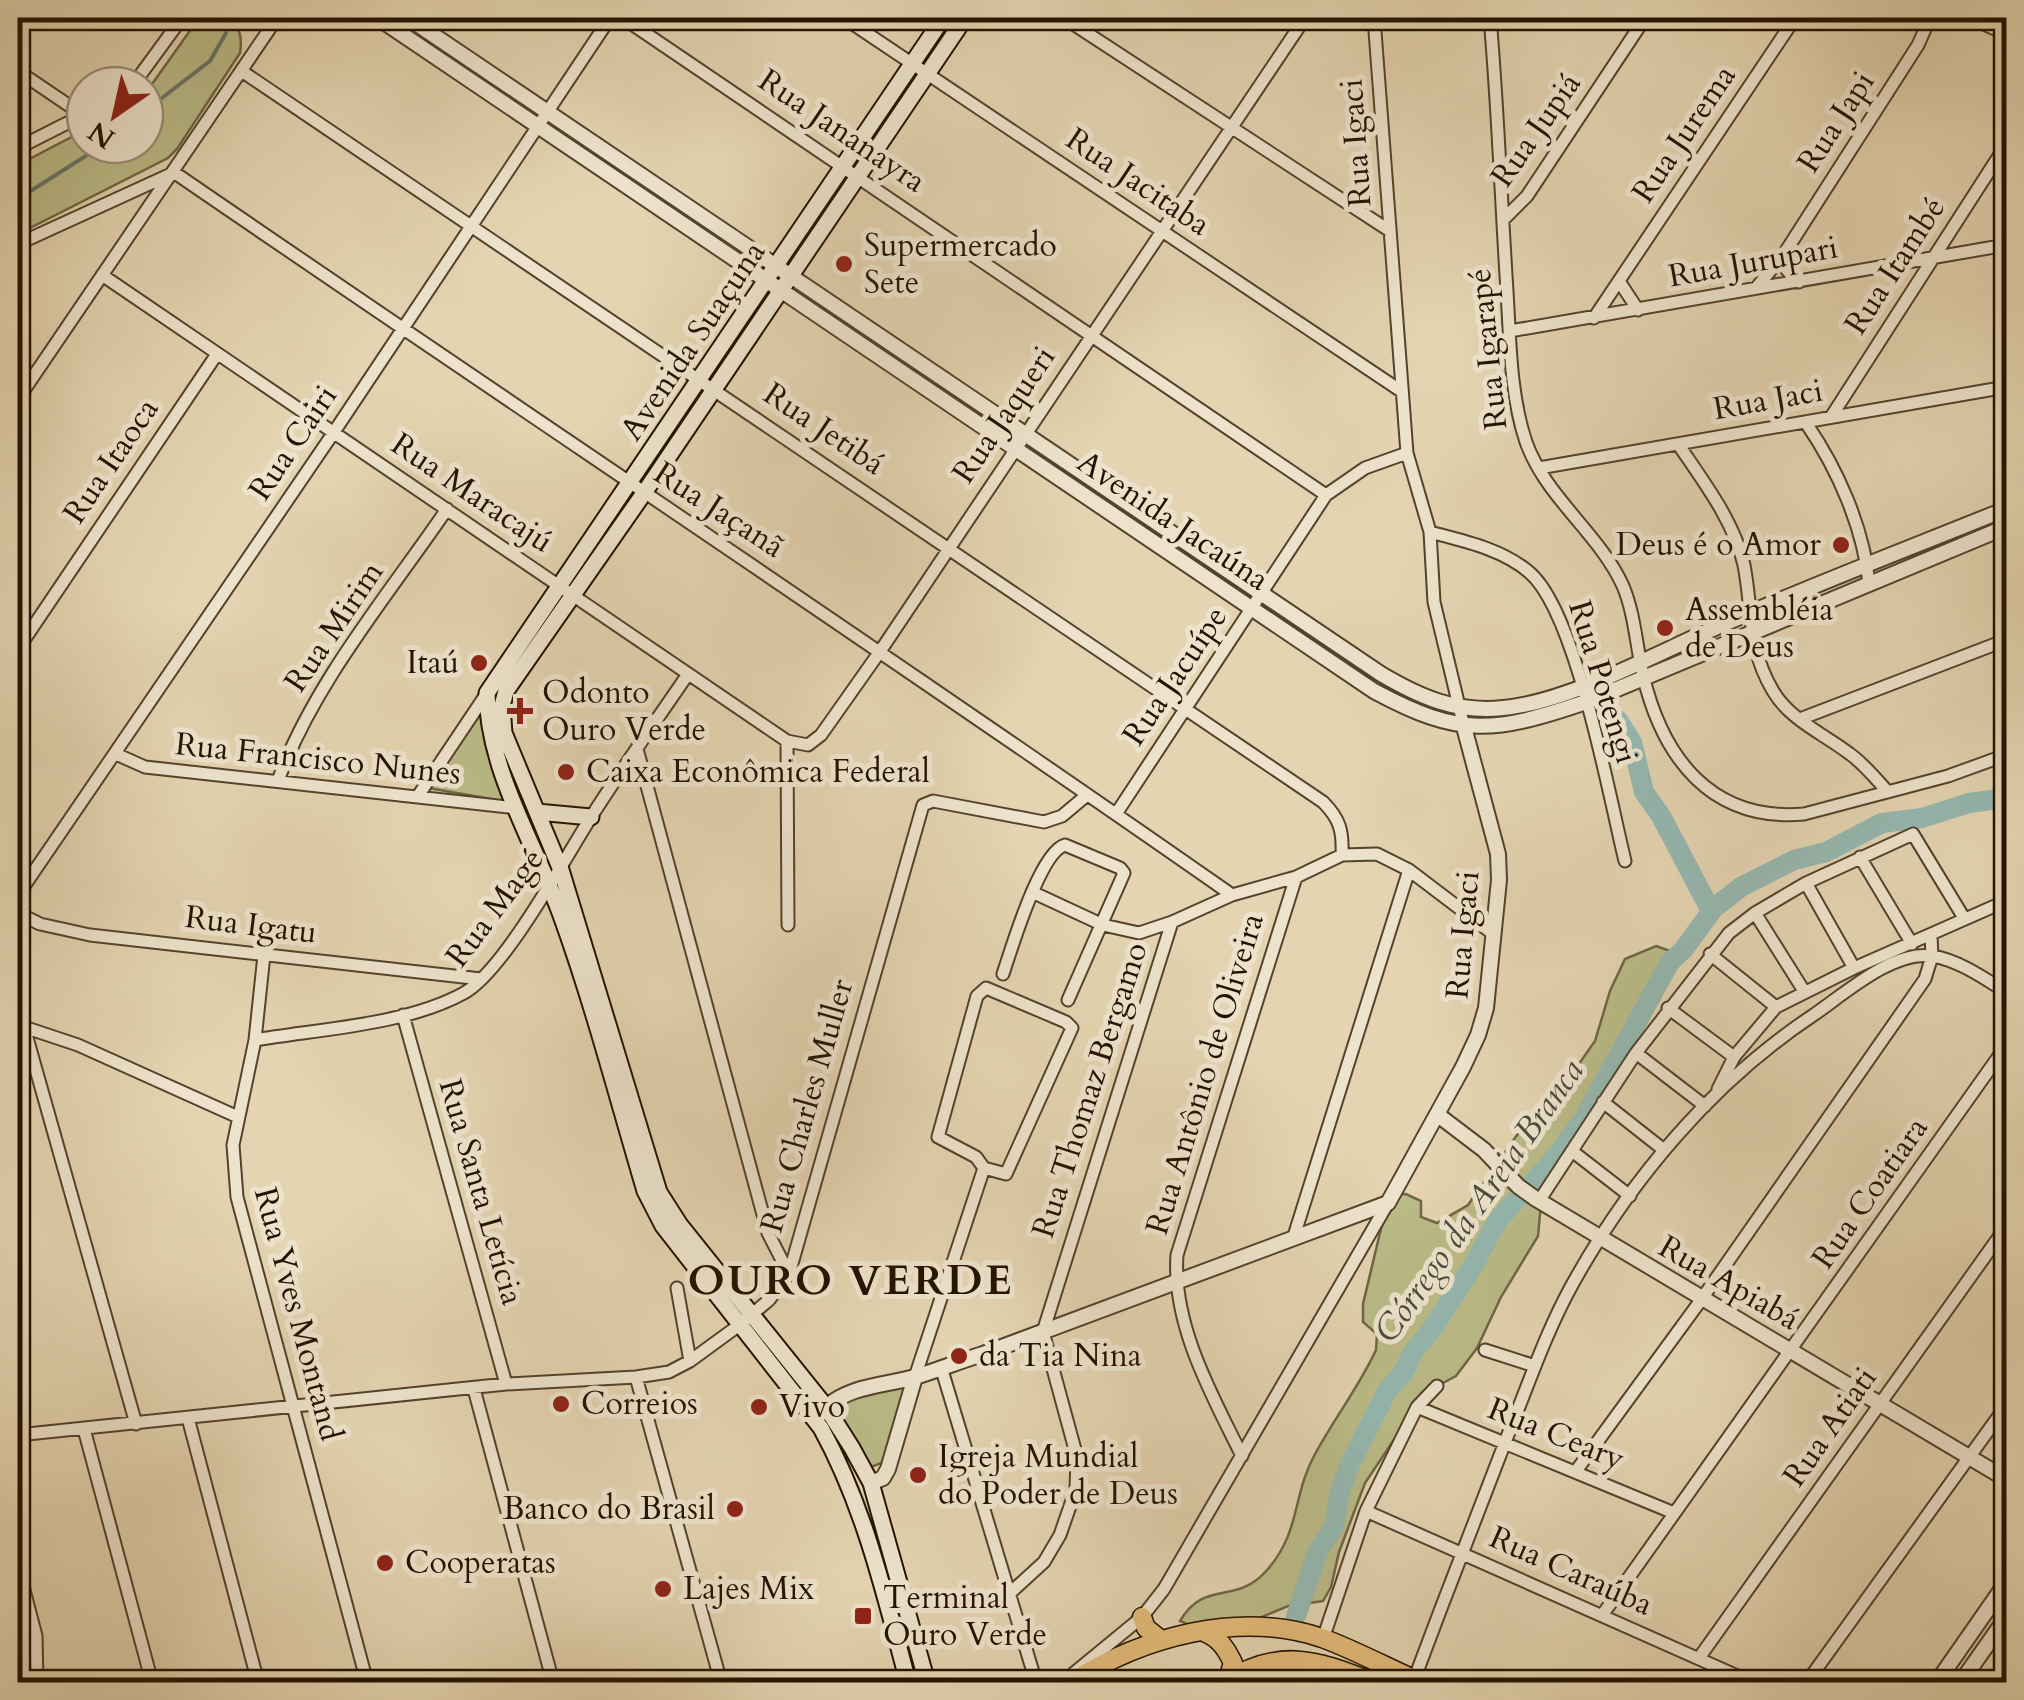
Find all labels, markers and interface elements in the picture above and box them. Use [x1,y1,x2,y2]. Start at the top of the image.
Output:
street label: Rua Jurema [1622,56,1746,212]
street label: Rua Jananayra [750,59,935,203]
street label: Rua Japi [1787,63,1885,181]
street label: Rua Jupiá [1481,64,1592,196]
north arrow [65,65,165,165]
street label: Rua Igaci [1330,77,1382,209]
text: N [81,112,122,157]
street label: Rua Jacitaba [1057,118,1219,247]
street label: Rua Itambé [1834,189,1956,343]
place label: Supermercado Sete [864,224,1057,305]
street label: Rua Jurupari [1665,225,1841,299]
street label: Avenida Suaçuna [610,233,776,449]
marker: Supermercado Sete [833,253,855,275]
street label: Rua Igarapé [1458,266,1518,432]
street label: Rua Jaqueri [942,338,1066,492]
street label: Rua Jaci [1710,369,1826,431]
street label: Rua Jetibá [755,372,893,486]
street label: Rua Cairi [238,377,348,509]
street label: Rua Itaoca [53,389,169,532]
street label: Rua Maracajú [382,423,562,563]
street label: Avenida Jacaúna [1068,440,1278,602]
street label: Rua Jaçanã [645,451,793,569]
place label: Deus é o Amor [1616,523,1821,567]
marker: Deus é o Amor [1830,534,1852,556]
street label: Rua Mirim [274,553,394,701]
place label: Assembléia de Deus [1685,588,1834,669]
street label: Rua Potengi [1557,595,1649,769]
street label: Rua Jacuípe [1112,598,1238,754]
marker: Assembléia de Deus [1654,617,1676,639]
place label: Itaú [407,641,459,685]
marker: Itaú [468,652,490,674]
place label: Odonto Ouro Verde [542,671,706,752]
marker: Odonto Ouro Verde [507,698,533,724]
street label: Rua Francisco Nunes [173,722,463,796]
place label: Caixa Econômica Federal [586,750,930,794]
marker: Caixa Econômica Federal [555,761,577,783]
street label: Rua Magé [436,839,554,977]
street label: Rua Igaci [1435,869,1491,1001]
street label: Rua Igatu [183,895,319,955]
street label: Rua Antônio de Oliveira [1135,908,1275,1240]
street label: Rua Thomaz Bergamo [1021,937,1159,1243]
street label: Rua Charles Muller [750,974,864,1238]
water label: Córrego da Areia Branca [1363,1049,1595,1353]
street label: Rua Santa Letícia [428,1074,534,1310]
street label: Rua Coatiara [1801,1108,1939,1278]
street label: Rua Yves Montand [243,1182,353,1446]
street label: Rua Apiabá [1651,1225,1808,1341]
district label: OURO VERDE [688,1252,1014,1309]
place label: da Tia Nina [979,1334,1142,1378]
marker: da Tia Nina [948,1345,970,1367]
street label: Rua Atiati [1773,1358,1887,1496]
place label: Correios [581,1382,698,1426]
place label: Vivo [779,1385,845,1429]
street label: Rua Ceary [1481,1387,1631,1481]
marker: Correios [550,1393,572,1415]
marker: Vivo [748,1396,770,1418]
place label: Igreja Mundial do Poder de Deus [938,1435,1178,1516]
marker: Igreja Mundial do Poder de Deus [907,1464,929,1486]
place label: Banco do Brasil [503,1487,715,1531]
marker: Banco do Brasil [724,1498,746,1520]
street label: Rua Caraúba [1482,1515,1660,1627]
place label: Cooperatas [405,1541,556,1585]
marker: Cooperatas [374,1552,396,1574]
place label: Lajes Mix [683,1567,814,1611]
place label: Terminal Ouro Verde [883,1576,1047,1657]
marker: Lajes Mix [652,1578,674,1600]
marker: Terminal Ouro Verde [852,1605,874,1627]

